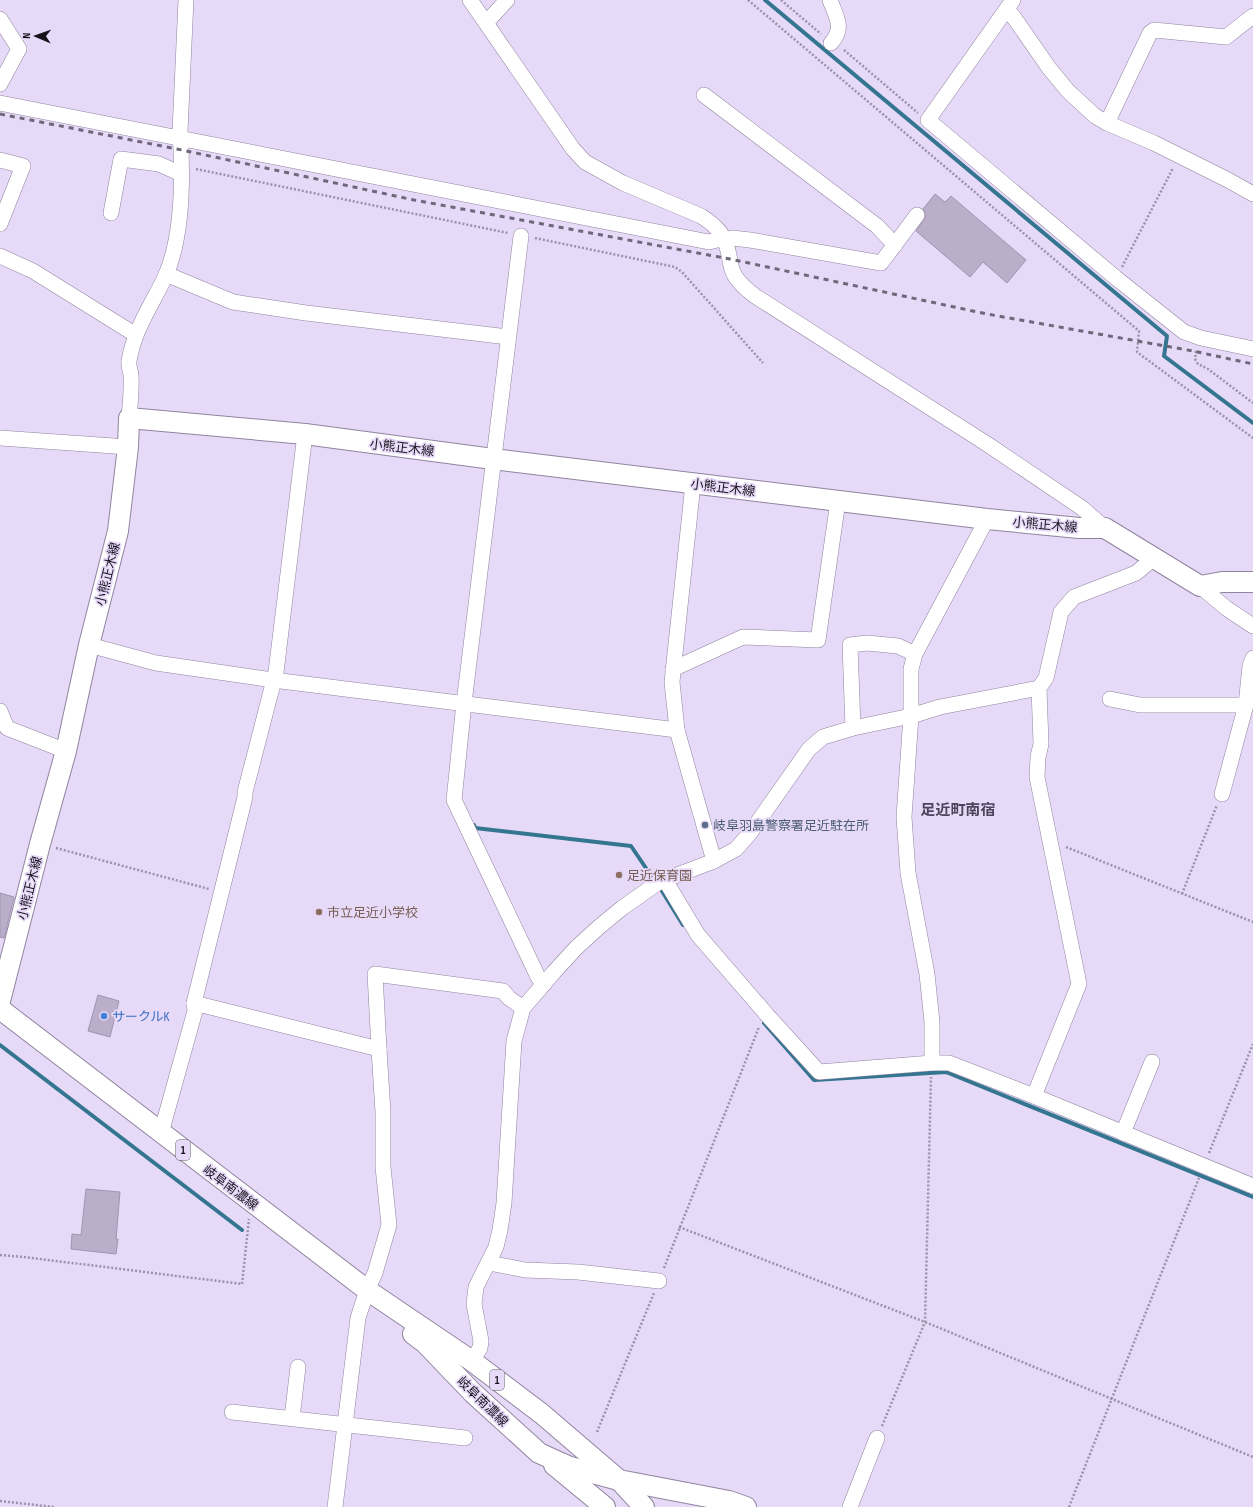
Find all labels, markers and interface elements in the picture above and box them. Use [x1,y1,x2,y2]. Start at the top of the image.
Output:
north arrow [16,16,56,56]
text: N [20,32,33,39]
street label: 小熊正木線 [369,436,435,460]
street label: 小熊正木線 [690,476,756,500]
street label: 小熊正木線 [1012,514,1078,536]
street label: 小熊正木線 [92,541,124,608]
district label: 足近町南宿 [920,801,996,820]
place label: 岐阜羽島警察署足近駐在所 [713,818,869,834]
marker: 岐阜羽島警察署足近駐在所 [700,820,710,830]
street label: 小熊正木線 [14,855,46,922]
place label: 足近保育園 [627,868,692,884]
marker: 足近保育園 [614,870,624,880]
place label: 市立足近小学校 [327,905,418,921]
marker: 市立足近小学校 [314,907,324,917]
place label: サークルK [112,1009,170,1025]
marker: サークルK [99,1011,109,1021]
road number: 1 [176,1140,190,1160]
street label: 岐阜南濃線 [200,1162,261,1214]
road number: 1 [490,1370,504,1390]
street label: 岐阜南濃線 [453,1373,511,1430]

